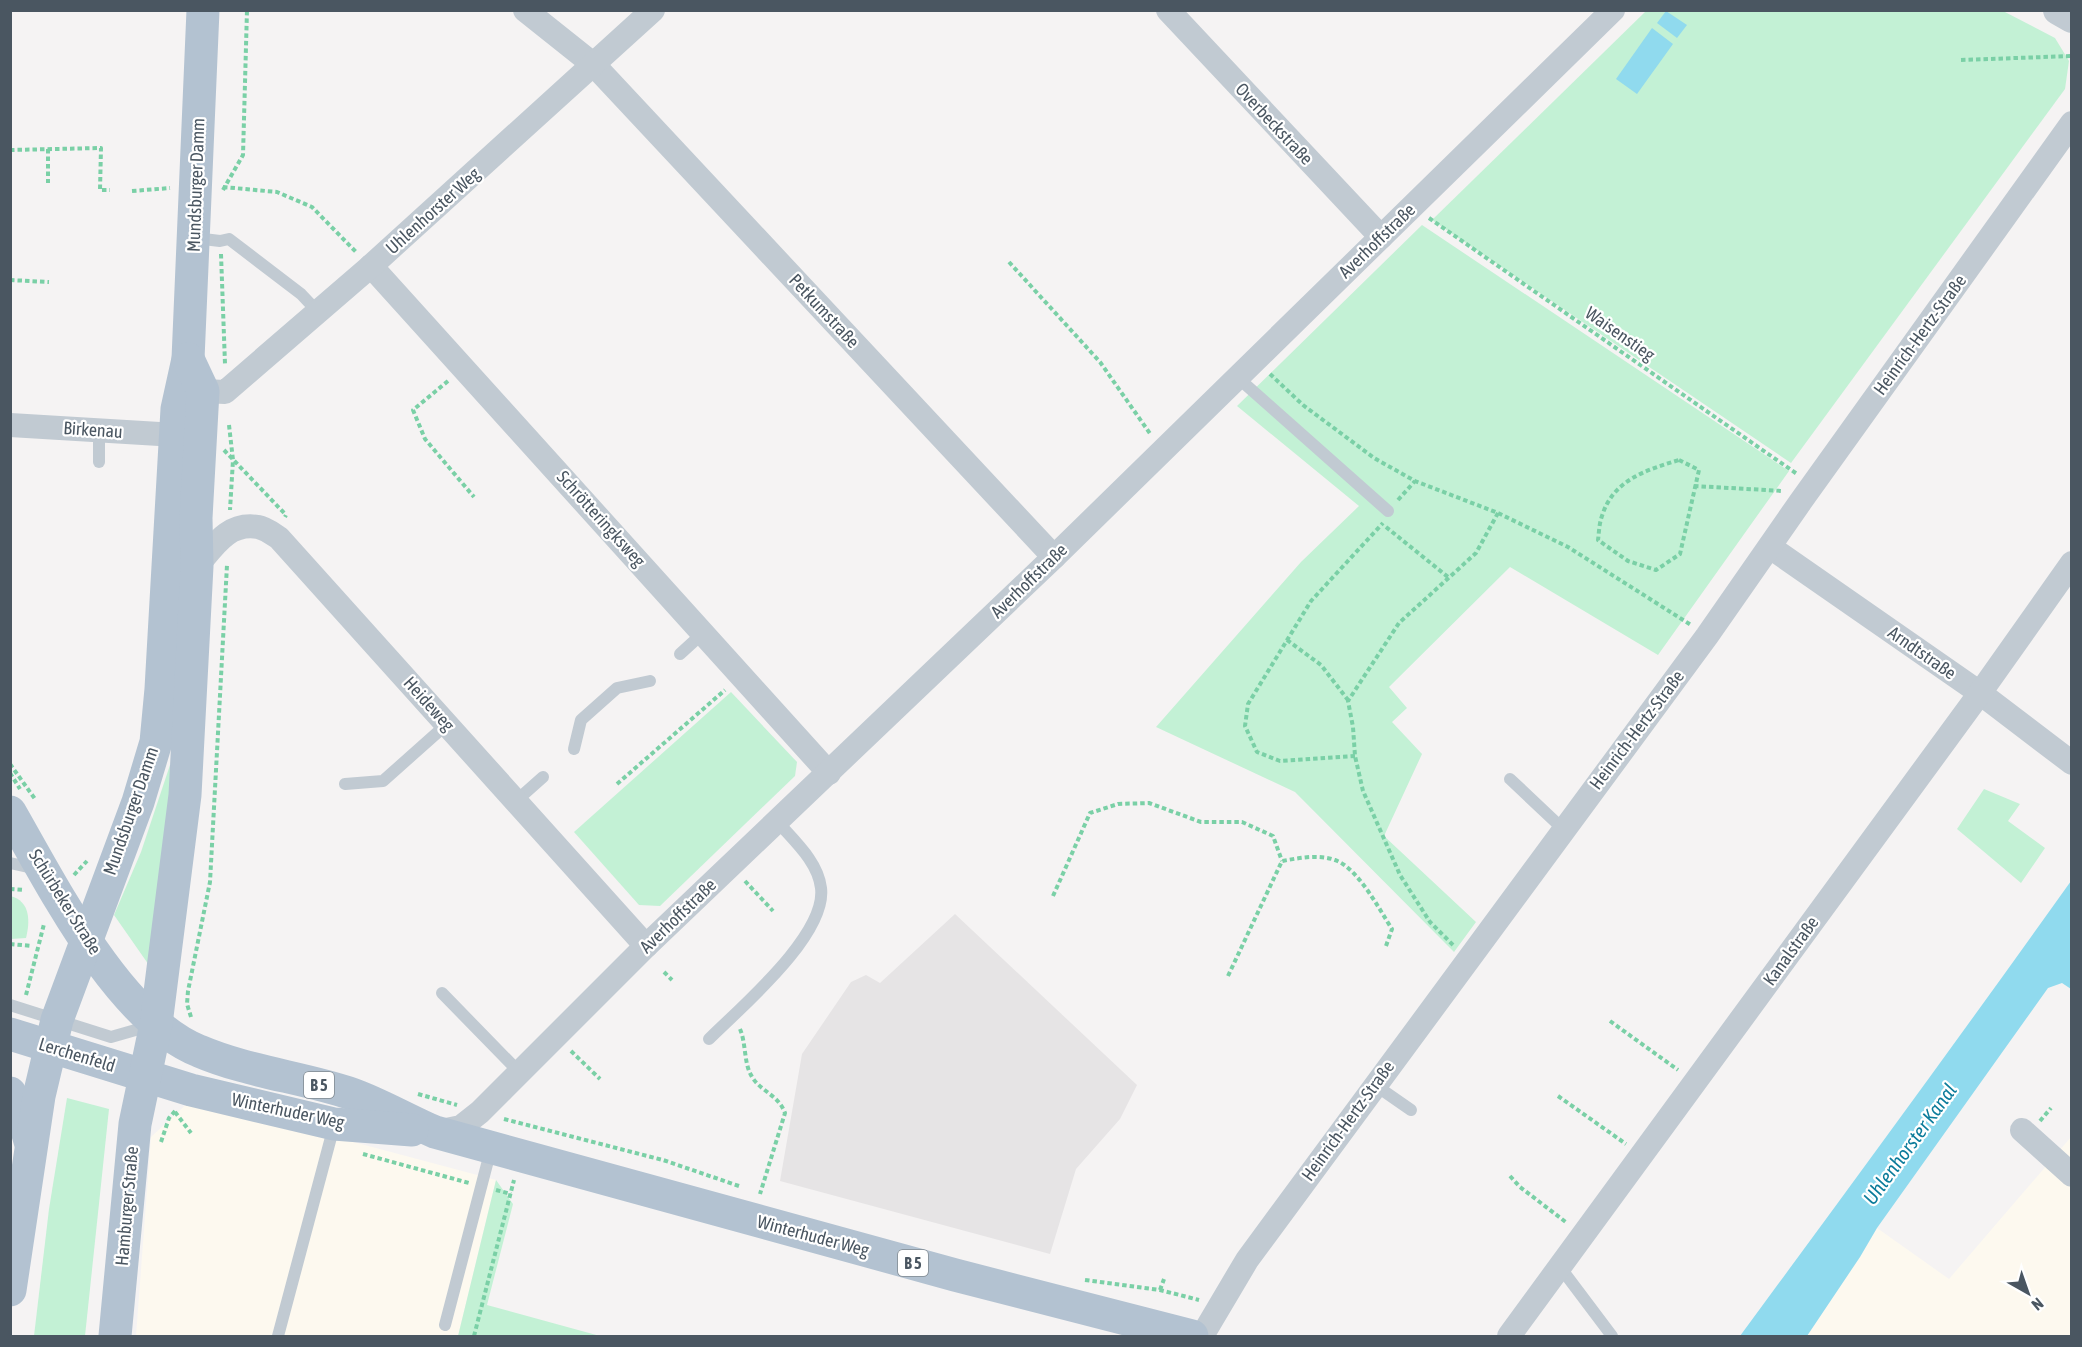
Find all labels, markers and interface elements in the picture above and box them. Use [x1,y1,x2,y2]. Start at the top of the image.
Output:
street label: Overbeckstraße [1231,78,1317,169]
street label: Mundsburger Damm [183,118,208,252]
street label: Uhlenhorster Weg [381,163,484,258]
street label: Averhoffstraße [1334,199,1419,282]
street label: Petkumstraße [785,269,864,352]
street label: Heinrich-Hertz-Straße [1869,271,1970,399]
street label: Waisenstieg [1582,302,1659,365]
street label: Birkenau [63,417,123,442]
street label: Schrötteringksweg [553,466,650,571]
street label: Averhoffstraße [986,539,1071,622]
street label: Arndtstraße [1884,622,1960,684]
street label: Heinrich-Hertz-Straße [1585,666,1688,793]
street label: Heideweg [400,672,459,735]
street label: Mundsburger Damm [99,744,162,878]
street label: Schürbeker Straße [25,845,106,958]
street label: Averhoffstraße [635,874,720,957]
street label: Kanalstraße [1759,912,1823,989]
street label: Lerchenfeld [36,1033,118,1076]
street label: Heinrich-Hertz-Straße [1297,1057,1398,1185]
road number: B 5 [304,1072,334,1098]
water label: Uhlenhorster Kanal [1858,1079,1961,1209]
street label: Winterhuder Weg [230,1088,347,1133]
street label: Hamburger Straße [111,1145,142,1267]
street label: Winterhuder Weg [755,1211,872,1261]
road number: B 5 [898,1250,928,1276]
north arrow [1998,1263,2058,1323]
text: N [2028,1295,2047,1314]

